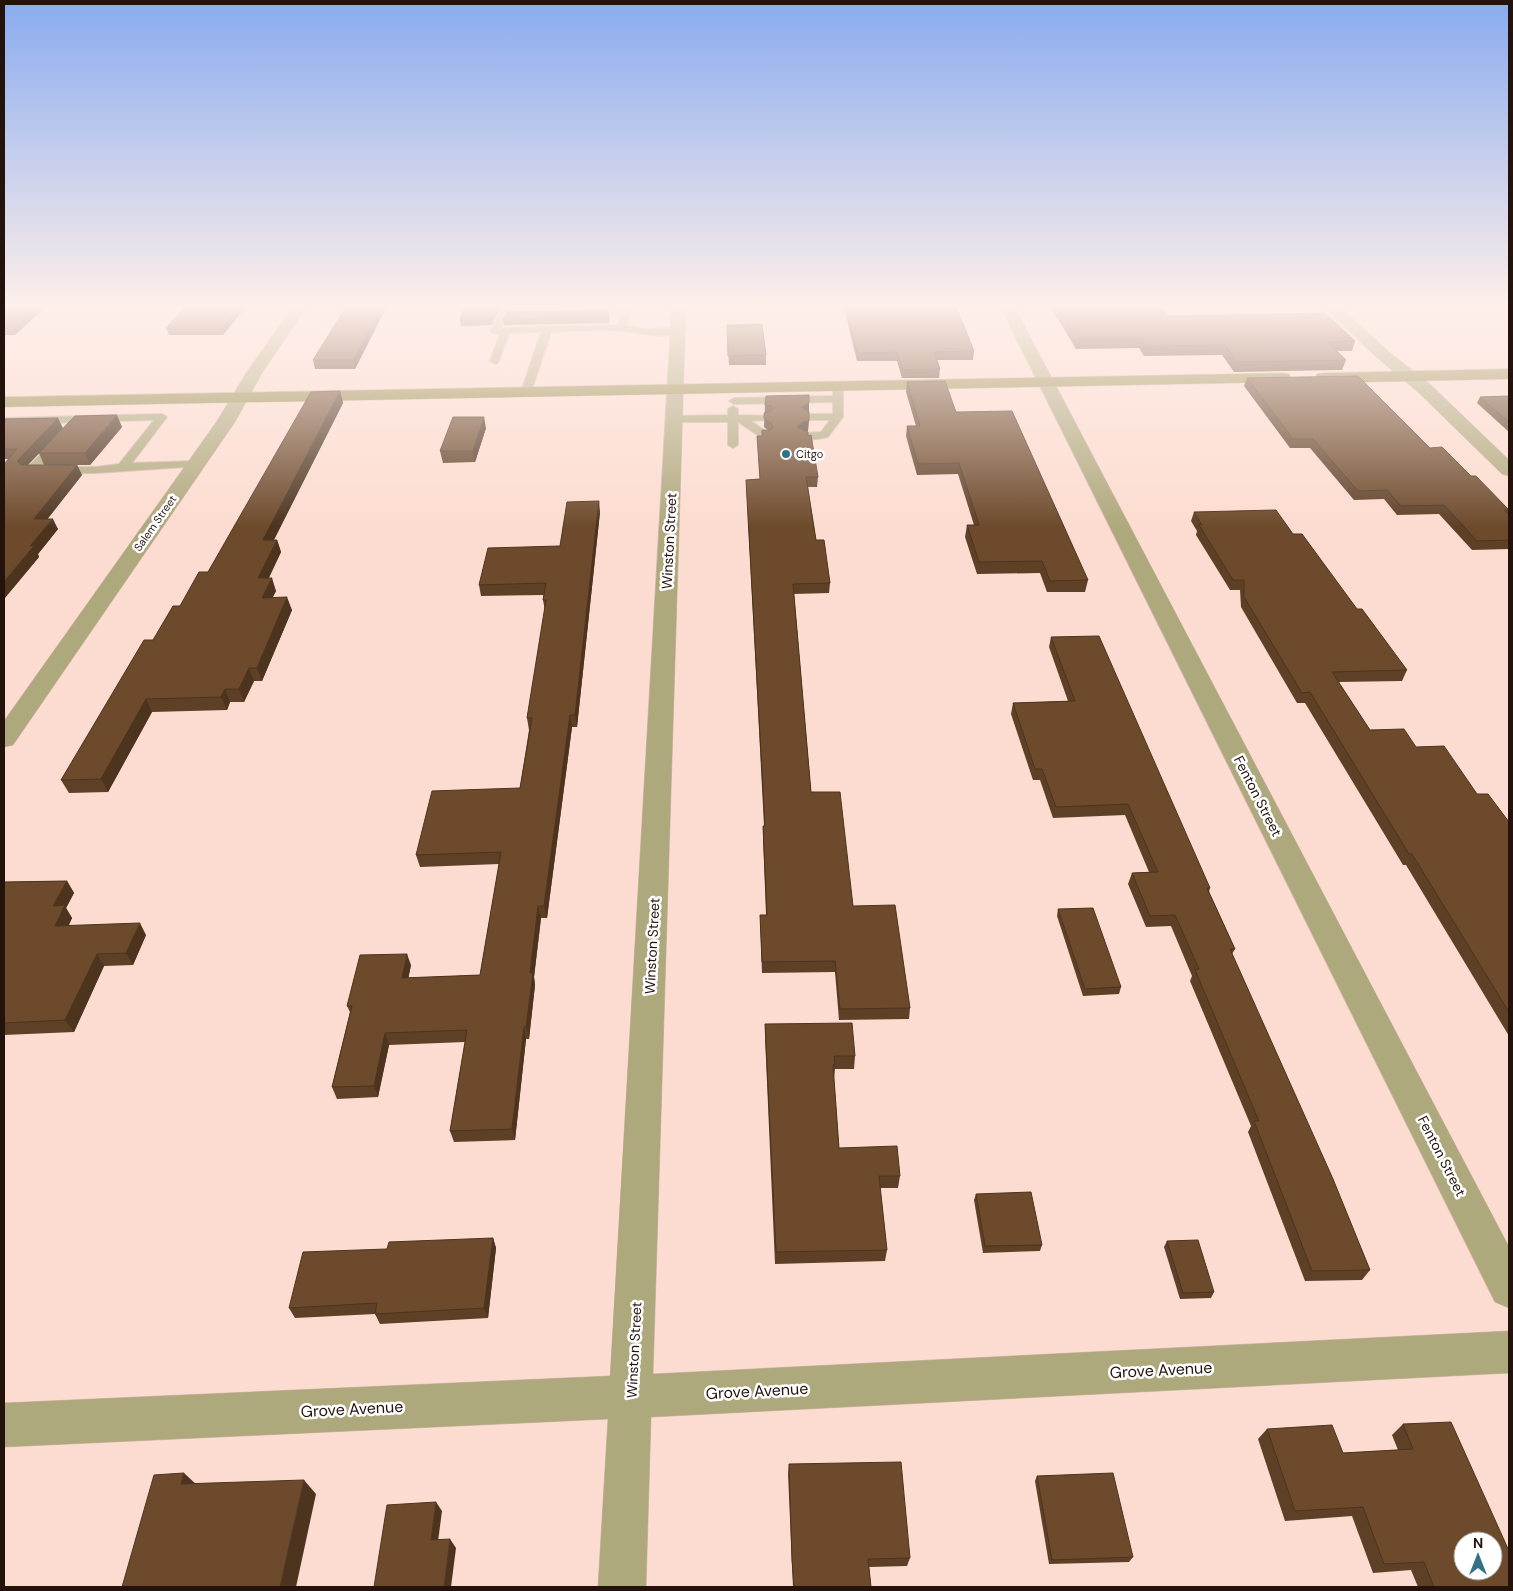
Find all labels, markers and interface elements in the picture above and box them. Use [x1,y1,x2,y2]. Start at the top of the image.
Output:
place label: Citgo [796,447,823,461]
marker: Citgo [780,448,792,460]
street label: Salem Street [131,492,179,554]
street label: Winston Street [657,492,681,590]
street label: Fenton Street [1230,753,1286,839]
street label: Winston Street [640,897,664,995]
street label: Fenton Street [1414,1113,1470,1199]
street label: Winston Street [622,1301,646,1399]
street label: Grove Avenue [1109,1357,1213,1383]
street label: Grove Avenue [705,1378,809,1404]
street label: Grove Avenue [300,1396,404,1422]
north arrow [1453,1531,1503,1581]
text: N [1473,1534,1483,1552]

